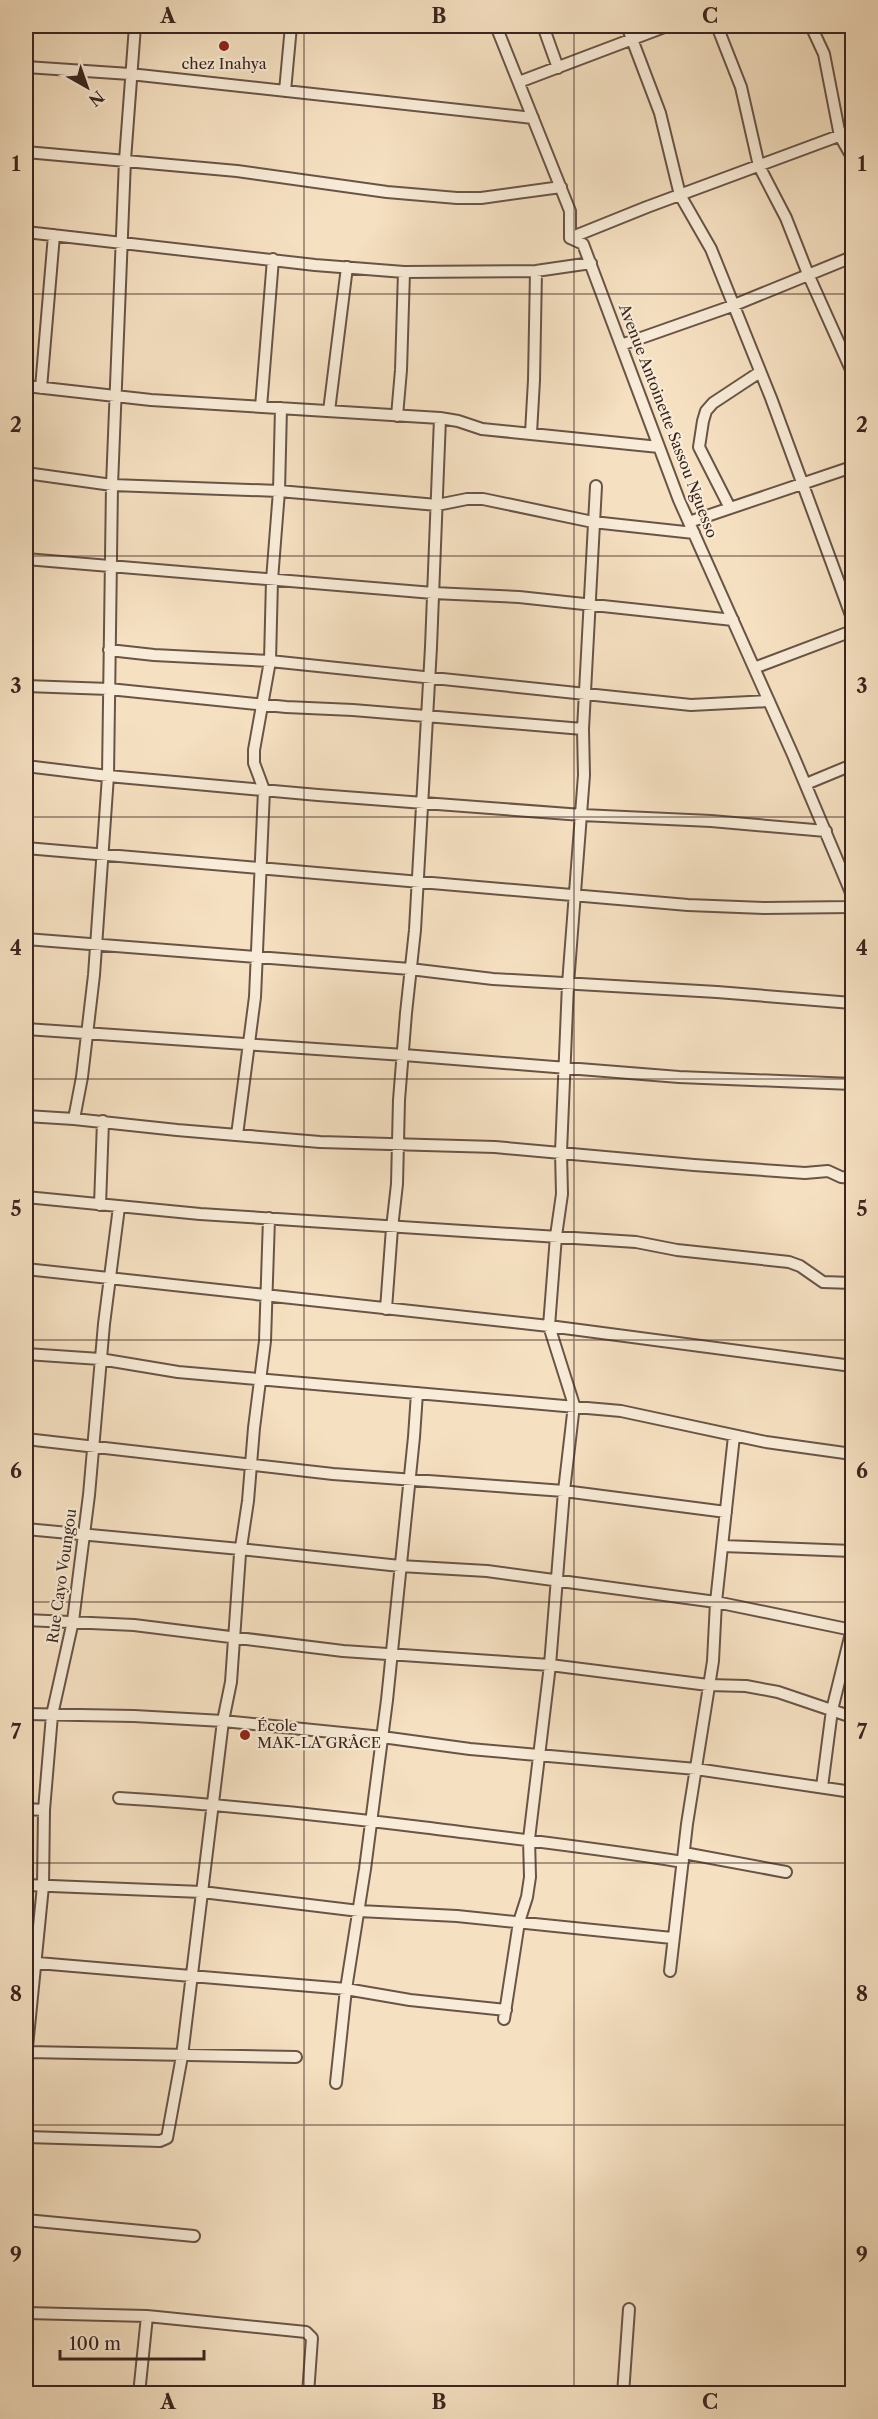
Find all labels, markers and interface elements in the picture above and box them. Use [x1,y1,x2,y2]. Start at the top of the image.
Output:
text: A [159,4,176,28]
text: B [432,4,447,28]
text: C [702,4,718,28]
marker: chez Inahya [217,39,231,53]
place label: chez Inahya [181,54,267,73]
north arrow [57,57,117,117]
text: N [85,86,108,111]
text: 1 [12,152,21,176]
text: 1 [858,152,867,176]
street label: Avenue Antoinette Sassou Nguesso [615,300,722,541]
text: 2 [10,413,22,437]
text: 2 [856,413,868,437]
text: 3 [10,674,22,698]
text: 3 [856,674,868,698]
text: 4 [10,936,22,960]
text: 4 [856,936,868,960]
text: 5 [10,1197,22,1221]
text: 5 [856,1197,868,1221]
text: 6 [10,1459,22,1483]
text: 6 [856,1459,868,1483]
street label: Rue Cayo Voungou [43,1507,80,1645]
place label: École MAK-LA GRÂCE [257,1716,381,1752]
text: 7 [11,1720,22,1744]
text: 7 [857,1720,868,1744]
marker: École MAK-LA GRÂCE [238,1728,252,1742]
text: 8 [10,1982,22,2006]
text: 8 [856,1982,868,2006]
text: 9 [10,2243,22,2267]
text: 9 [856,2243,868,2267]
scale bar [60,2323,204,2361]
text: 100 m [69,2333,121,2355]
text: A [159,2390,176,2414]
text: B [432,2390,447,2414]
text: C [702,2390,718,2414]

